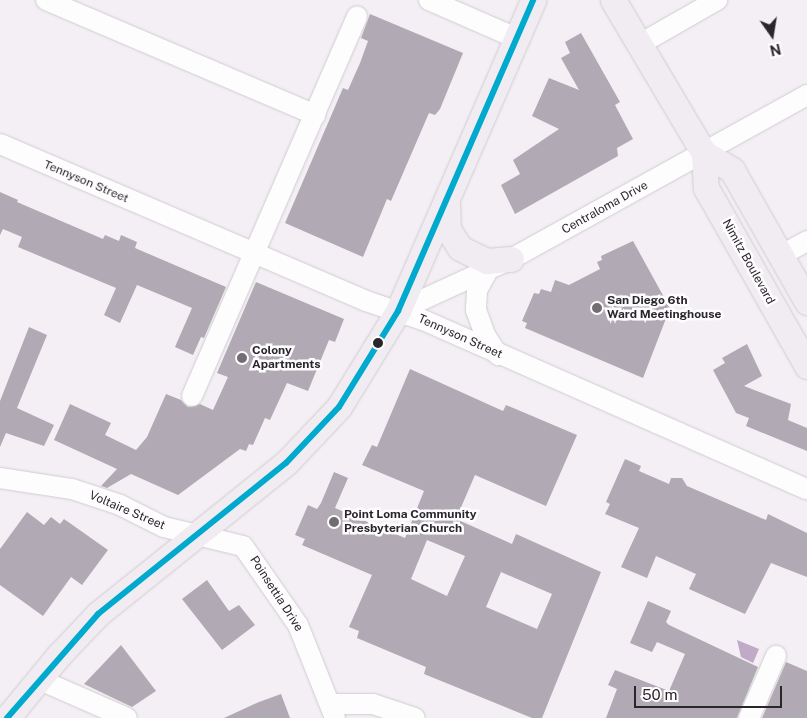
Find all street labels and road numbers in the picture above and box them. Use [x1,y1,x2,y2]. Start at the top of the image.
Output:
street label: Tennyson Street [41,158,131,206]
street label: Centraloma Drive [559,178,651,238]
street label: Nimitz Boulevard [719,217,777,307]
street label: Tennyson Street [416,312,504,362]
street label: Voltaire Street [87,489,167,533]
street label: Poinsettia Drive [246,554,306,634]

